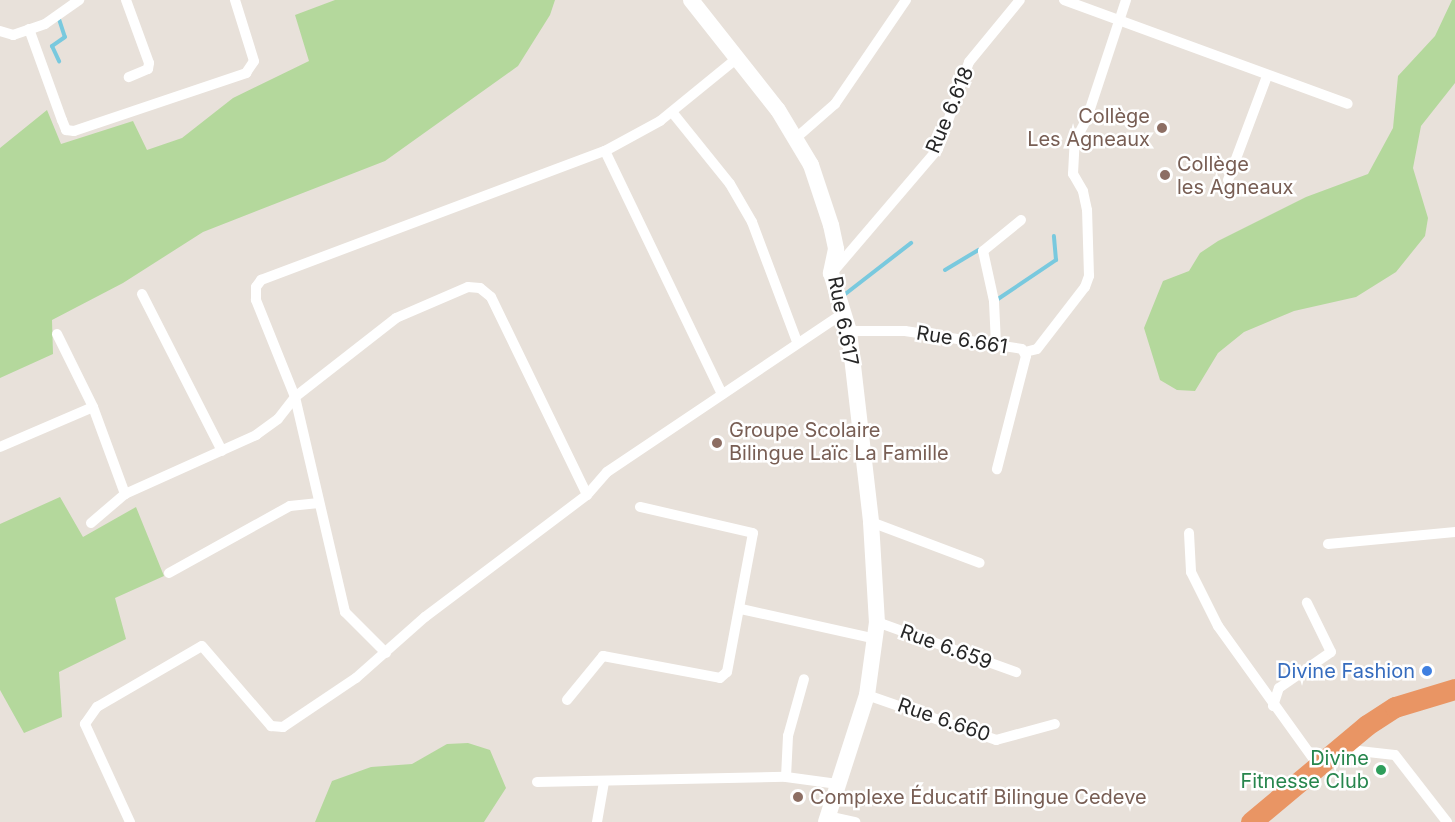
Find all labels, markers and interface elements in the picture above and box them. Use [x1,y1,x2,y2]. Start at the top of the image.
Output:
street label: Rue 6.618 [921,63,979,157]
place label: Collège Les Agneaux [1027,104,1150,151]
marker: Collège Les Agneaux [1155,121,1169,135]
place label: Collège les Agneaux [1177,152,1293,199]
marker: Collège les Agneaux [1158,168,1172,182]
street label: Rue 6.617 [823,274,863,368]
street label: Rue 6.661 [915,321,1009,359]
place label: Groupe Scolaire Bilingue Laïc La Famille [729,419,949,466]
marker: Groupe Scolaire Bilingue Laïc La Famille [710,436,724,450]
street label: Rue 6.659 [897,619,995,675]
place label: Divine Fashion [1277,659,1415,683]
marker: Divine Fashion [1420,664,1434,678]
street label: Rue 6.660 [895,693,993,747]
place label: Divine Fitnesse Club [1240,746,1369,793]
marker: Divine Fitnesse Club [1374,763,1388,777]
place label: Complexe Éducatif Bilingue Cedeve [810,785,1147,809]
marker: Complexe Éducatif Bilingue Cedeve [791,790,805,804]

